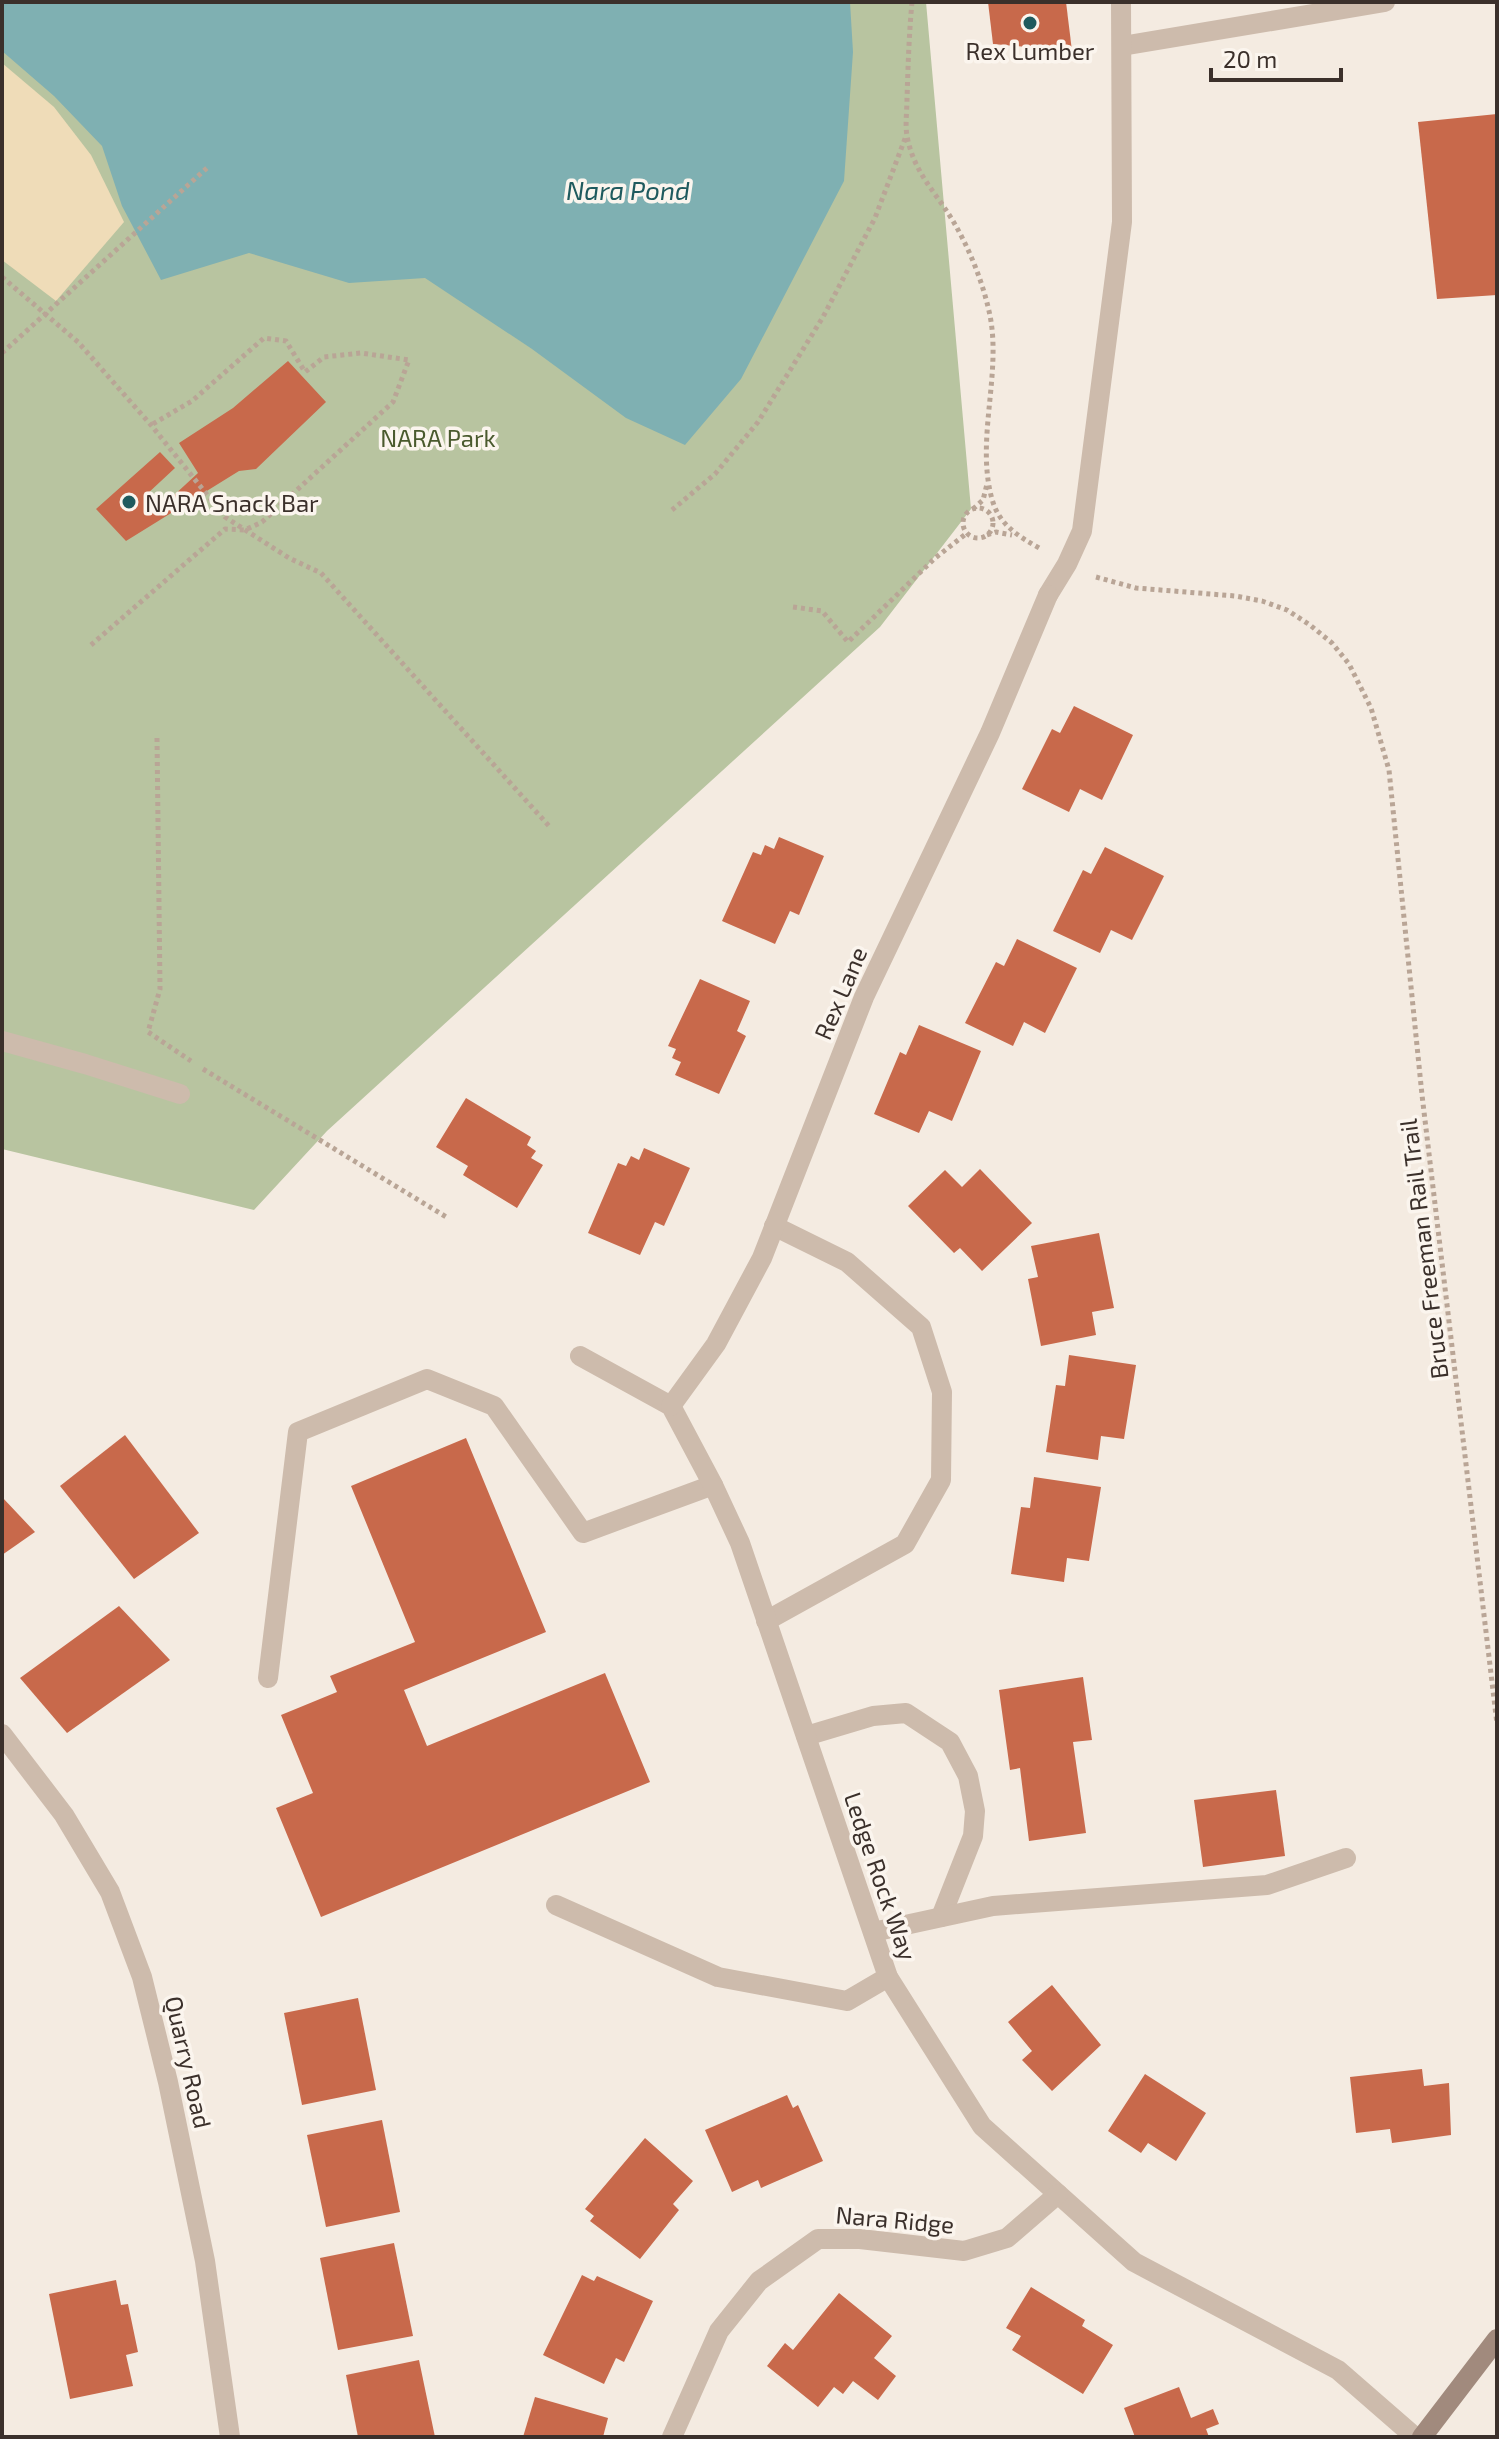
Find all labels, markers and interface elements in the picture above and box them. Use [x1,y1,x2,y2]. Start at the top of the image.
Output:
marker: Rex Lumber [1021,14,1039,32]
scale bar [1211,32,1341,82]
place label: Rex Lumber [966,36,1095,65]
text: 20 m [1223,44,1277,73]
water label: Nara Pond [566,174,690,205]
park label: NARA Park [380,423,496,452]
place label: NARA Snack Bar [145,488,319,517]
marker: NARA Snack Bar [120,493,138,511]
street label: Rex Lane [808,942,872,1044]
street label: Bruce Freeman Rail Trail [1393,1117,1453,1381]
street label: Ledge Rock Way [839,1788,923,1964]
street label: Quarry Road [160,1993,218,2131]
street label: Nara Ridge [834,2199,956,2239]

